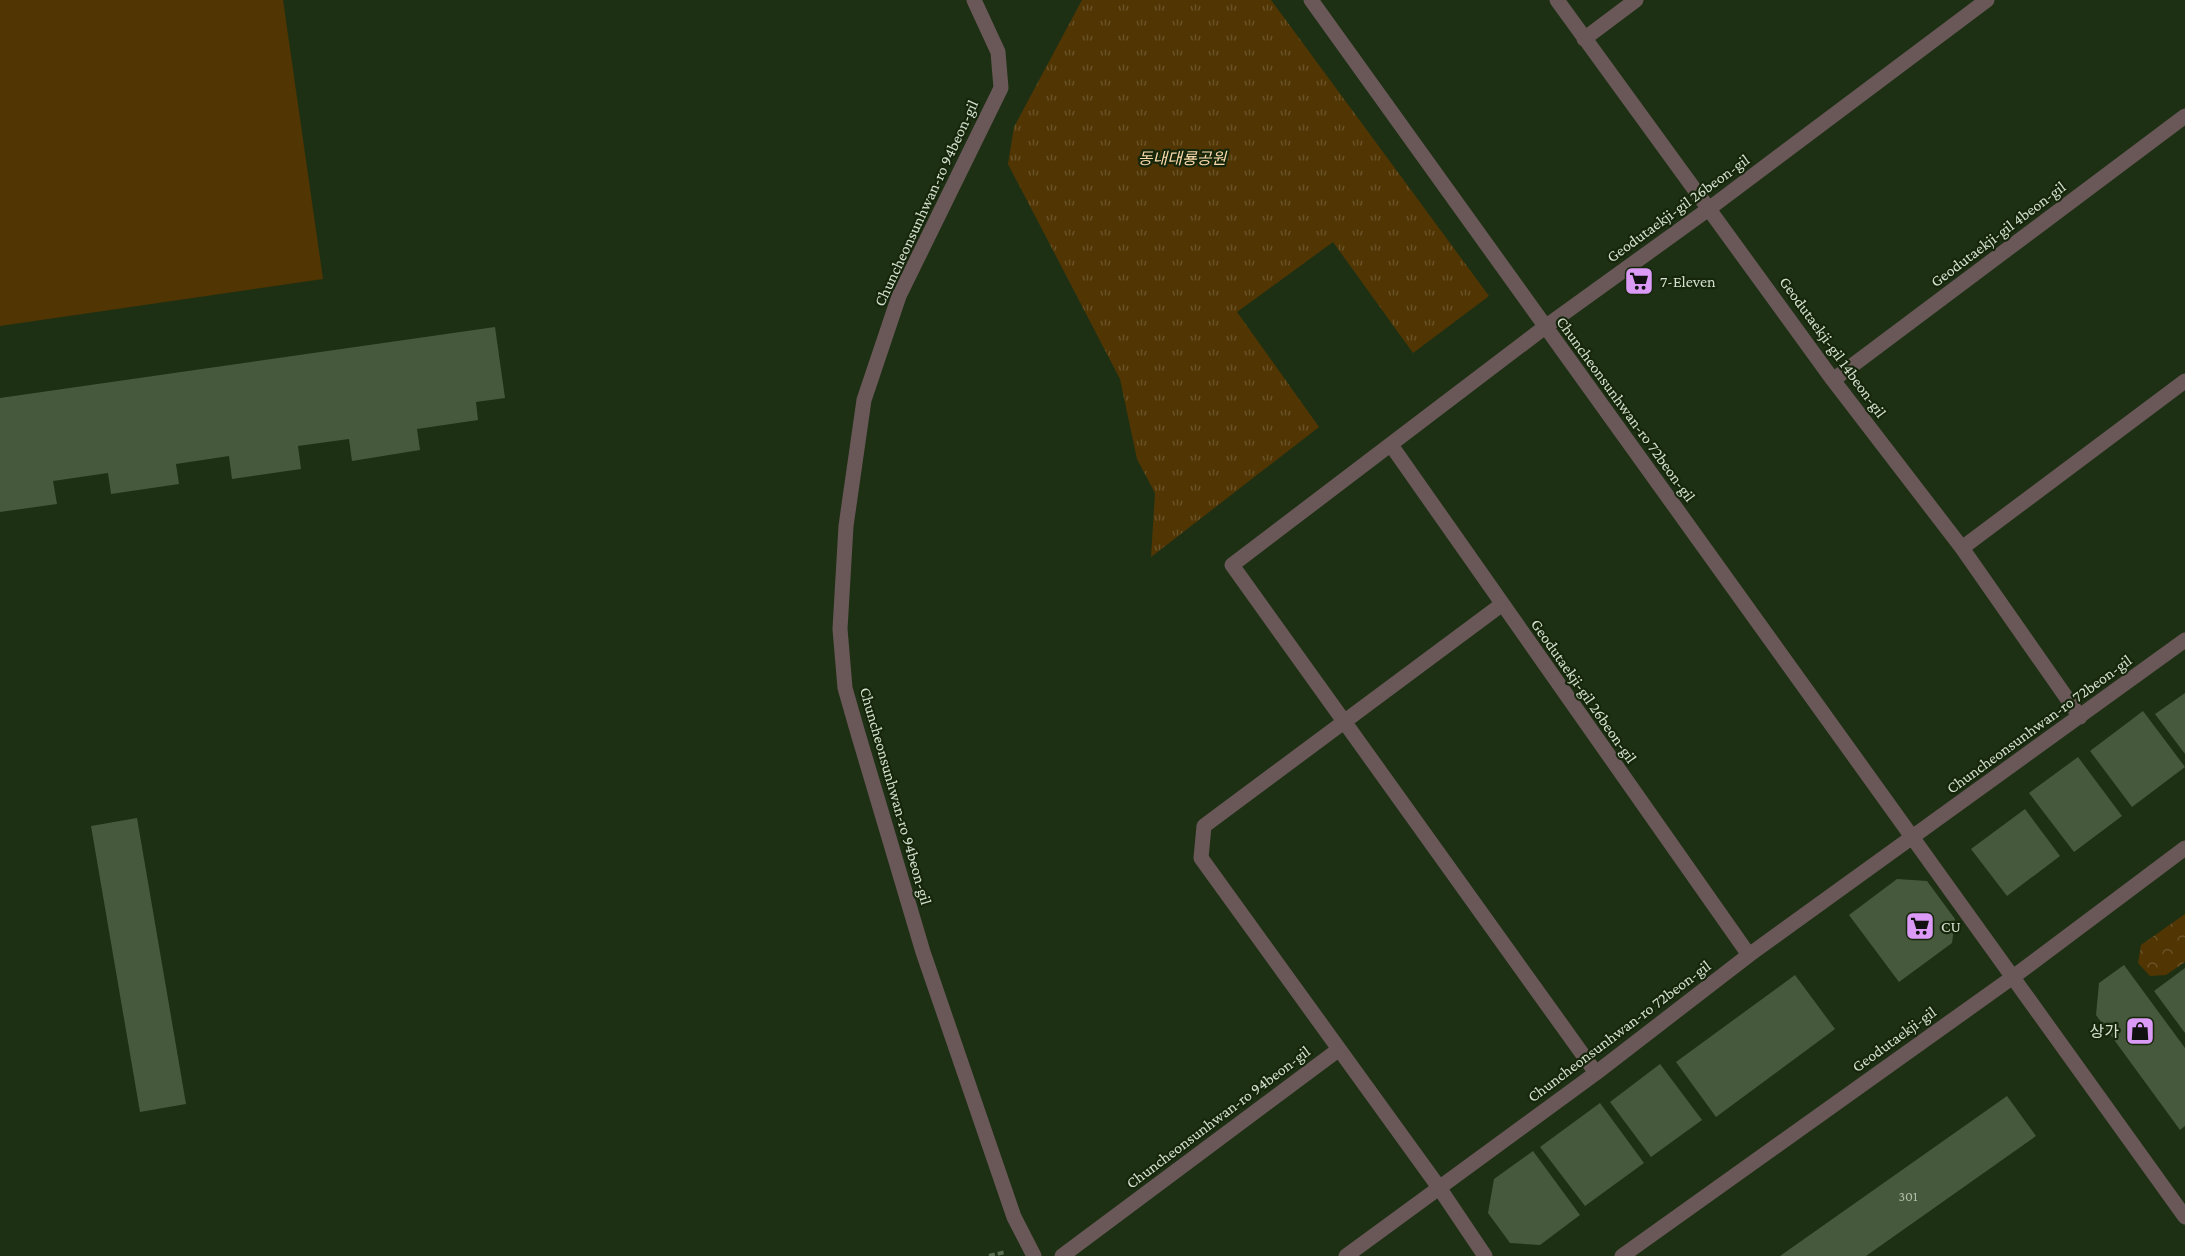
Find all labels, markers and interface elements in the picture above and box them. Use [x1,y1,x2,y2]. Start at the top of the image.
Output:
street label: Chuncheonsunhwan-ro 94beon-gil [871,97,982,309]
park label: 동내대룡공원 [1138,150,1227,167]
street label: Geodutaekji-gil 26beon-gil [1604,151,1753,266]
street label: Geodutaekji-gil 4beon-gil [1927,178,2069,291]
supermarket icon: 7-Eleven [1623,265,1655,297]
place label: 7-Eleven [1660,273,1716,290]
street label: Geodutaekji-gil 14beon-gil [1775,273,1890,421]
street label: Chuncheonsunhwan-ro 72beon-gil [1552,313,1699,505]
street label: Geodutaekji-gil 26beon-gil [1527,616,1640,767]
street label: Chuncheonsunhwan-ro 72beon-gil [1943,651,2135,798]
street label: Chuncheonsunhwan-ro 94beon-gil [856,685,935,907]
supermarket icon: CU [1904,910,1936,942]
place label: CU [1941,918,1961,935]
street label: Chuncheonsunhwan-ro 72beon-gil [1524,957,1714,1106]
street label: Geodutaekji-gil [1849,1003,1940,1076]
shop icon: 상가 [2124,1015,2156,1047]
place label: 상가 [2090,1023,2119,1040]
street label: Chuncheonsunhwan-ro 94beon-gil [1123,1042,1314,1192]
house number: 301 [1898,1188,1918,1204]

